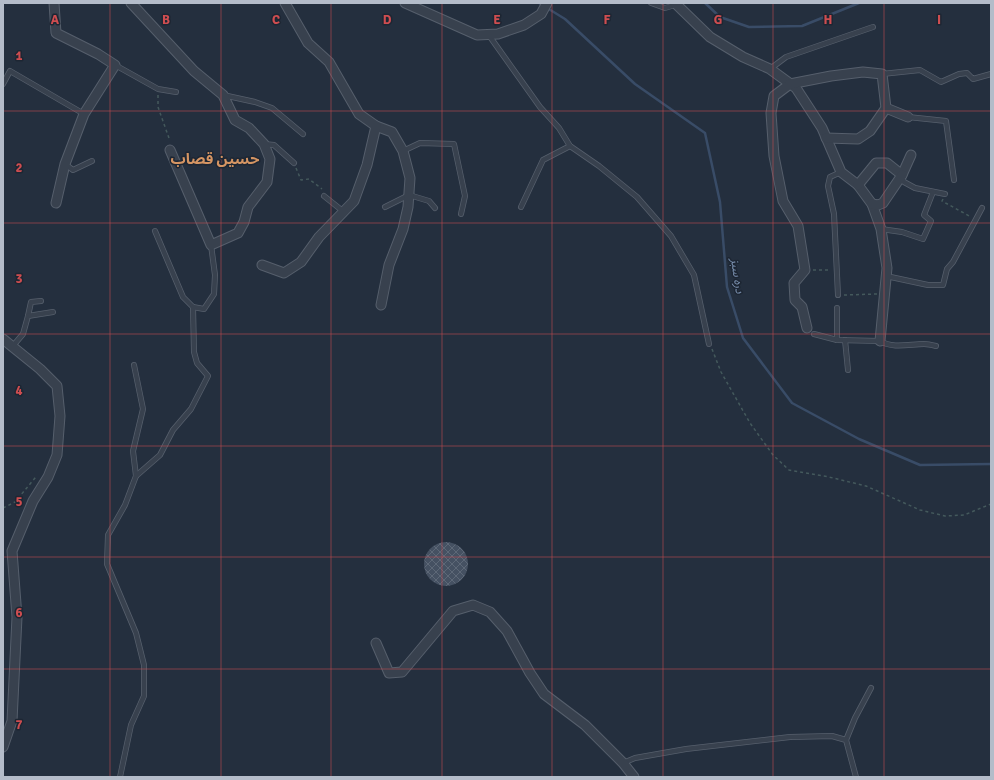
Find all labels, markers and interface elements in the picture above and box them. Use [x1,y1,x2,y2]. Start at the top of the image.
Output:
text: A [51,12,60,28]
text: B [162,12,170,28]
text: C [272,12,280,28]
text: D [383,12,392,28]
text: E [493,12,501,28]
text: F [604,12,611,28]
text: G [714,12,722,28]
text: H [824,12,832,28]
text: I [937,12,941,28]
text: 1 [15,48,23,64]
district label: حسین قصاب [171,150,260,168]
text: 2 [15,160,23,176]
water label: دره سبز [727,256,747,295]
text: 3 [15,271,23,287]
text: 4 [15,383,23,399]
text: 5 [15,494,23,510]
text: 6 [15,605,23,621]
text: 7 [15,717,23,733]

